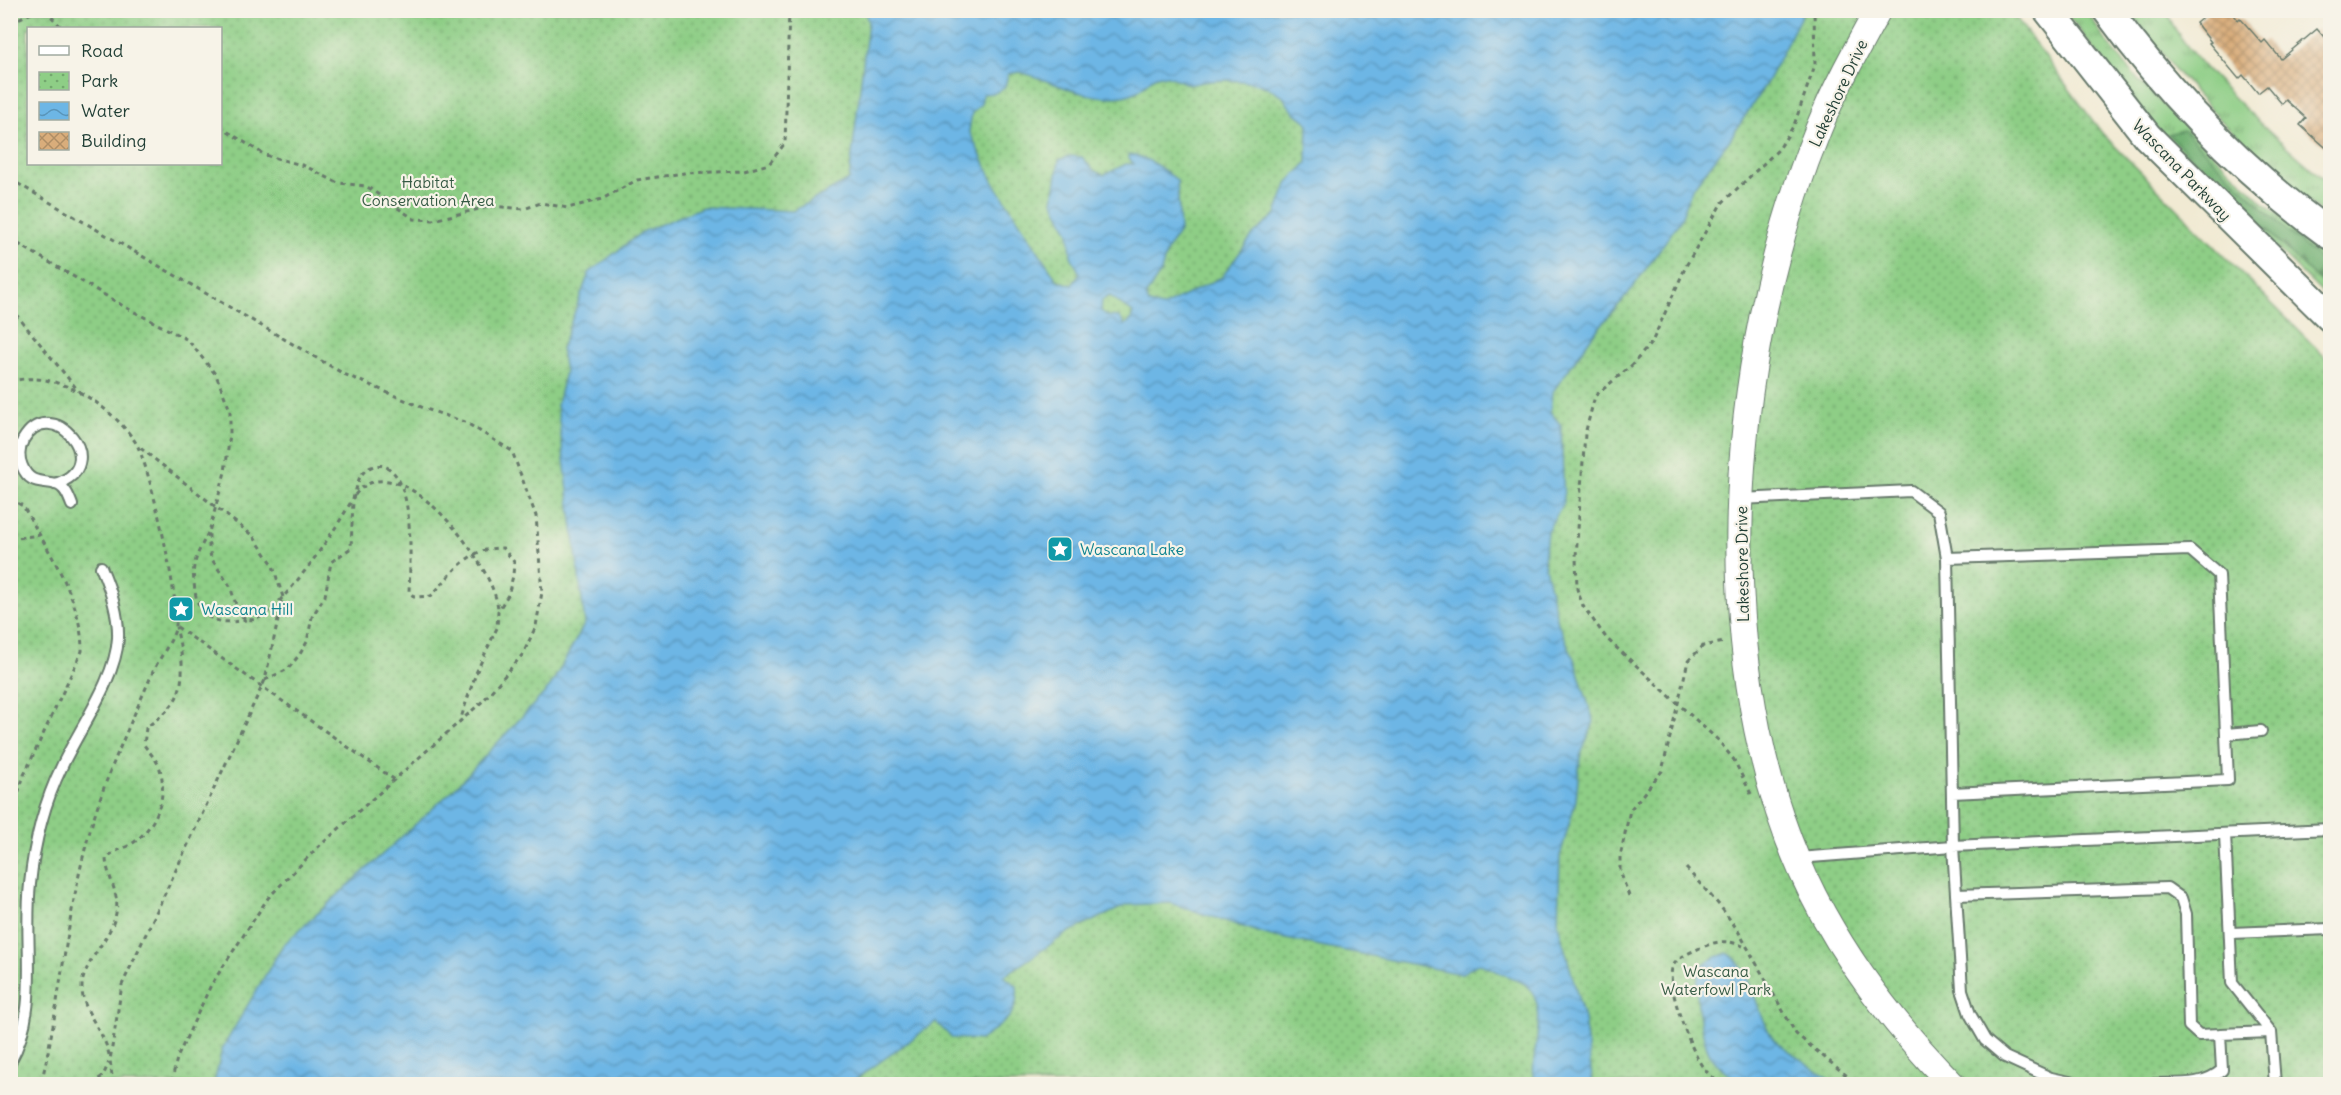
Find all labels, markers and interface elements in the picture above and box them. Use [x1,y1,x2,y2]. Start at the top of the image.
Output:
legend [27,27,222,165]
street label: Lakeshore Drive [1804,36,1872,150]
text: Road [81,39,124,62]
text: Park [81,69,118,92]
text: Water [81,99,131,122]
street label: Wascana Parkway [2128,115,2236,225]
text: Building [81,129,146,152]
park label: Habitat Conservation Area [362,172,495,210]
street label: Lakeshore Drive [1731,506,1753,622]
place icon: Wascana Lake [1045,534,1075,564]
place label: Wascana Lake [1080,539,1184,559]
place icon: Wascana Hill [166,594,196,624]
place label: Wascana Hill [201,599,293,619]
park label: Wascana Waterfowl Park [1661,961,1771,999]

